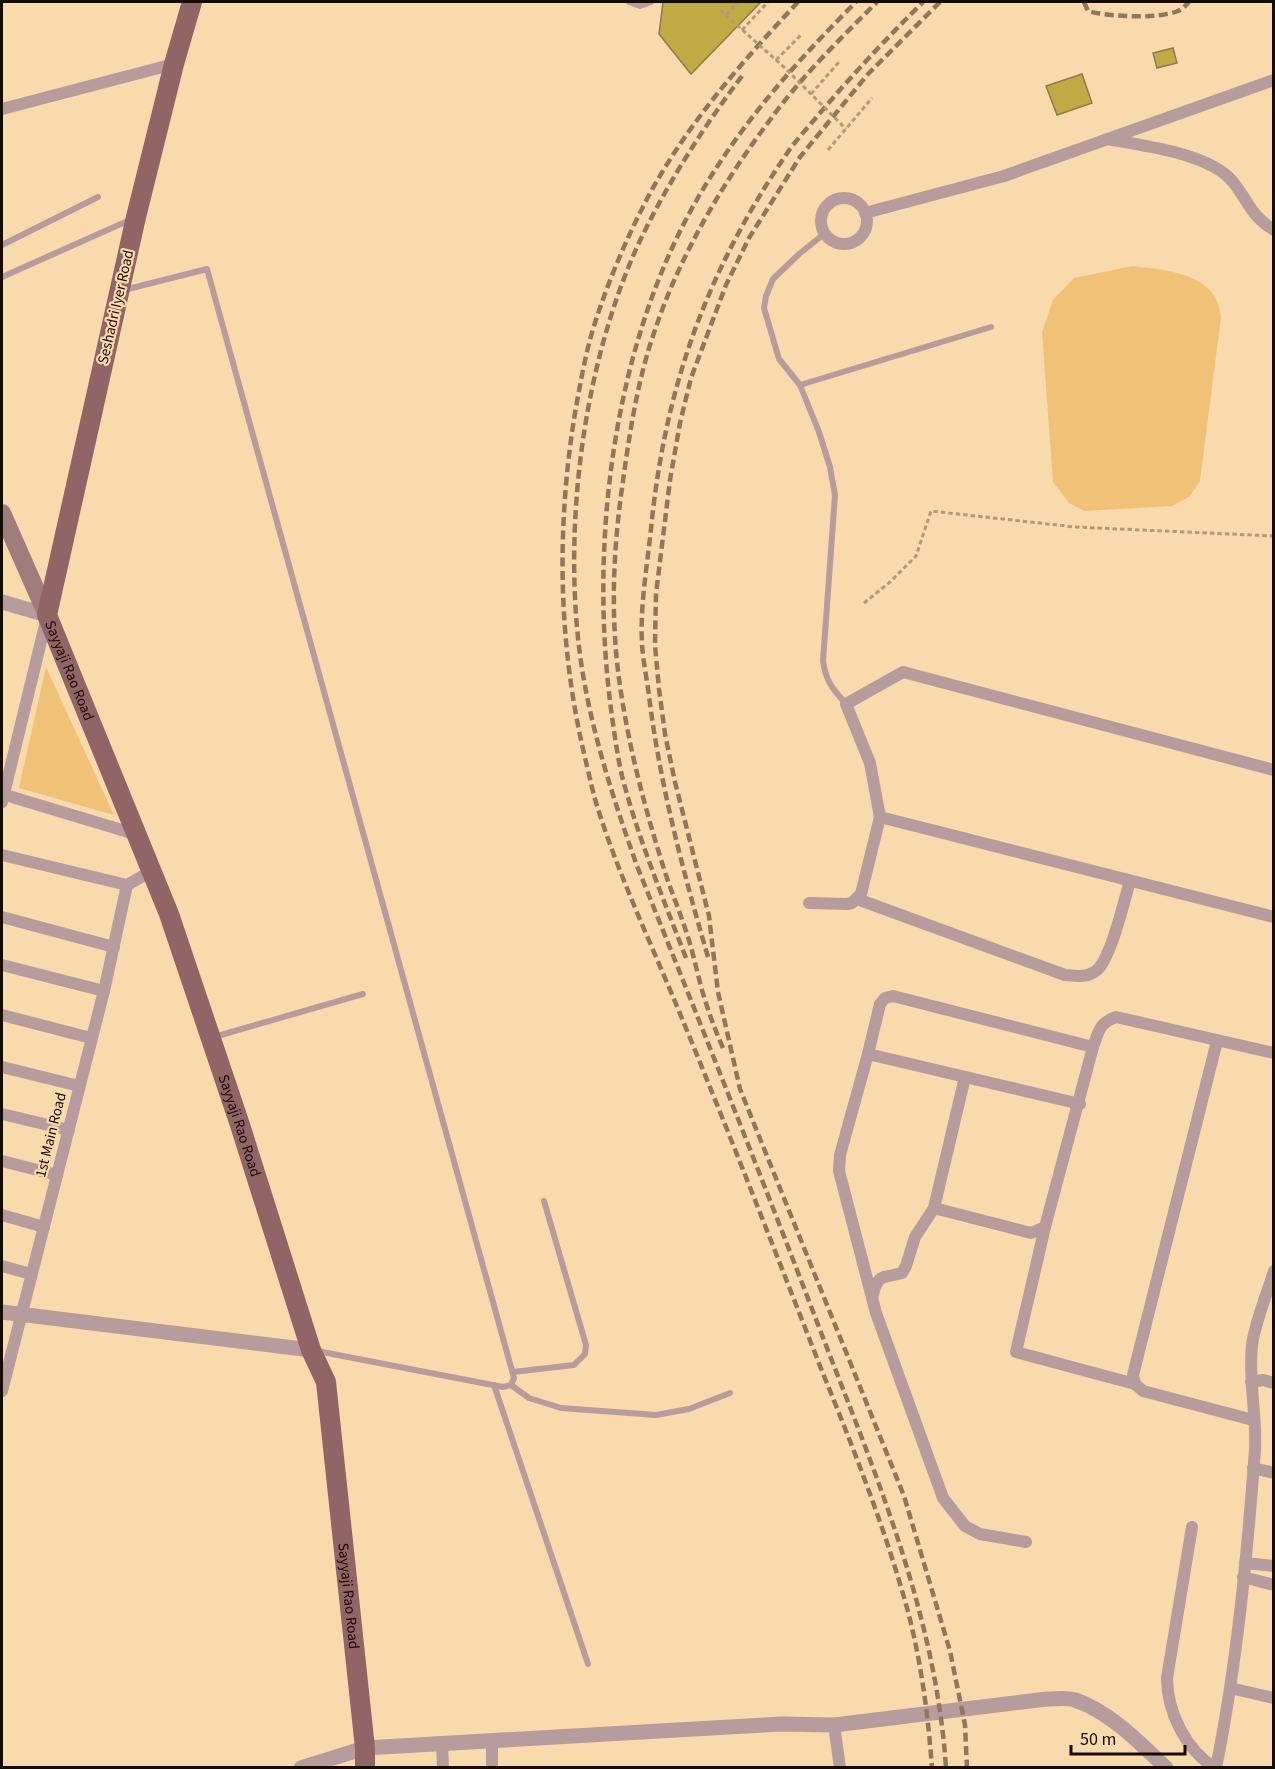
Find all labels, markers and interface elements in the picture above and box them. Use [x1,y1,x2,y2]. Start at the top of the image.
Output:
street label: Seshadri Iyer Road [93,248,139,366]
street label: Sayyaji Rao Road [40,617,100,724]
street label: Sayyaji Rao Road [213,1071,266,1179]
street label: 1st Main Road [30,1090,72,1180]
street label: Sayyaji Rao Road [333,1542,365,1650]
scale bar [1071,1718,1185,1756]
text: 50 m [1080,1727,1116,1752]

